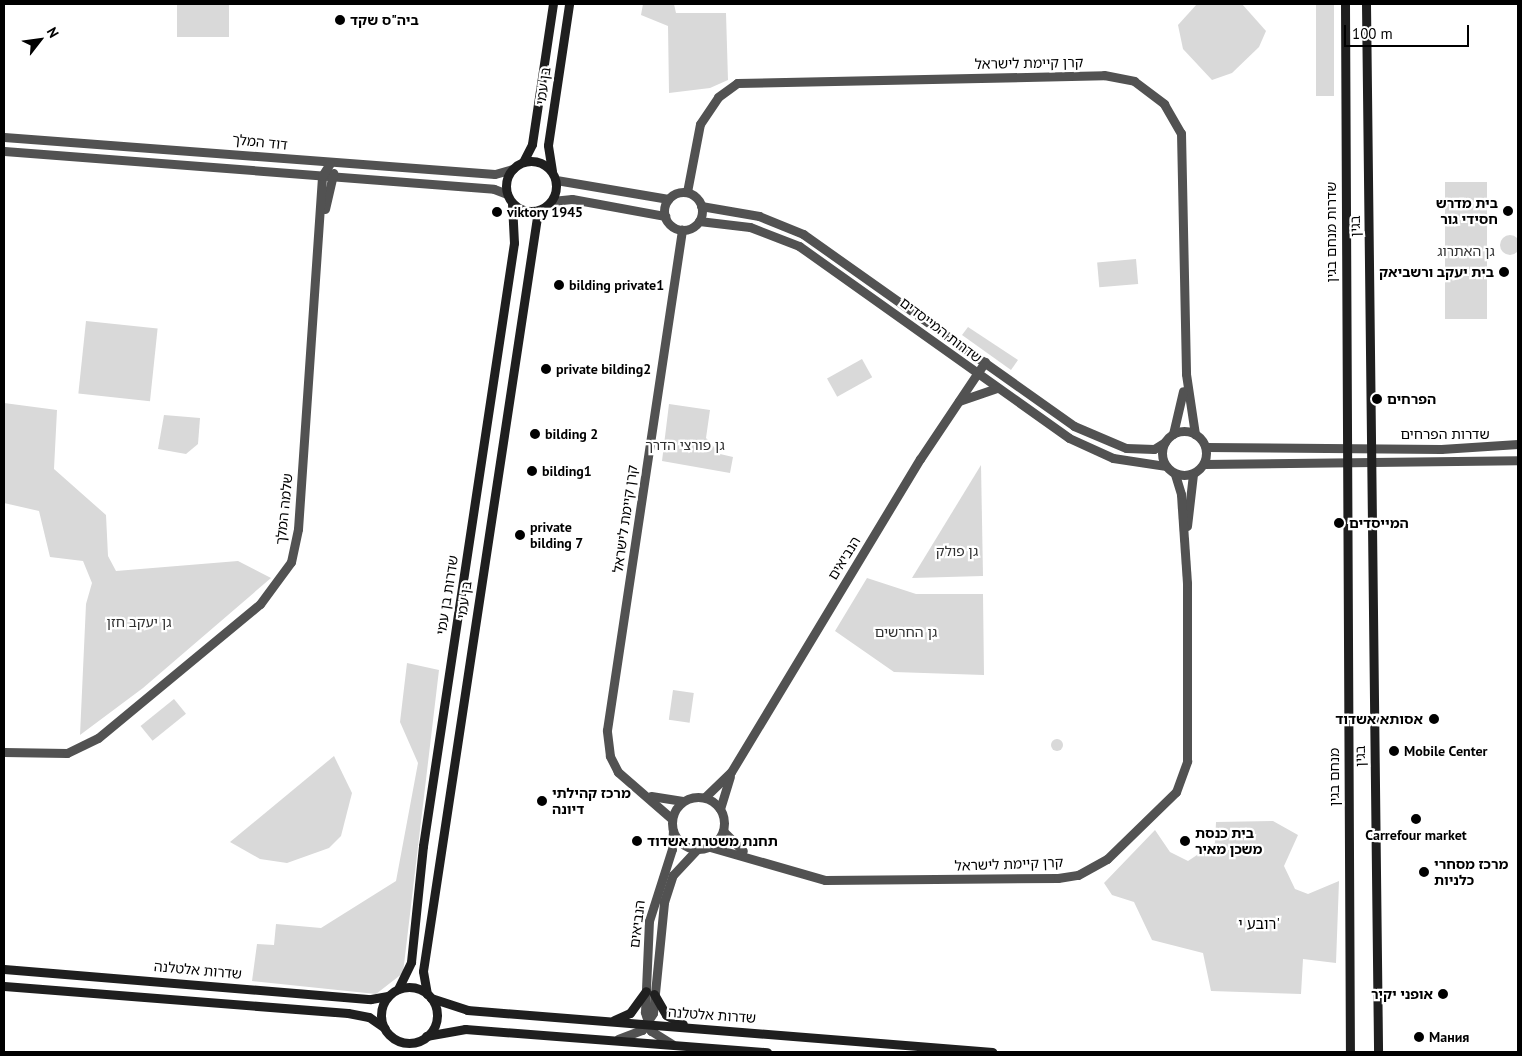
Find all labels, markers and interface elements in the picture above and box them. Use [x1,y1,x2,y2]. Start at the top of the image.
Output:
place label: ביה"ס שקד [350,12,419,28]
marker: ביה"ס שקד [334,14,346,26]
north arrow [15,15,65,65]
scale bar [1347,15,1472,47]
text: N [43,24,63,41]
text: 100 m [1352,24,1393,43]
street label: קרן קיימת לישראל [974,54,1084,72]
street label: בן עמי [532,66,554,106]
street label: דוד המלך [231,131,289,153]
street label: שדרות מנחם בגין [1323,182,1339,282]
place label: בית מדרש חסידי גור [1436,195,1498,228]
place label: viktory 1945 [507,204,584,220]
marker: בית מדרש חסידי גור [1502,205,1514,217]
marker: viktory 1945 [491,206,503,218]
street label: בגין [1346,215,1364,237]
park label: גן האתרוג [1437,243,1495,259]
place label: בית יעקב ורשביאק [1379,264,1494,280]
marker: בית יעקב ורשביאק [1498,266,1510,278]
place label: bilding private1 [569,277,664,293]
marker: bilding private1 [553,279,565,291]
street label: שדרות המייסדים [897,294,985,366]
place label: private bilding2 [556,361,651,377]
marker: private bilding2 [540,363,552,375]
place label: הפרחים [1387,391,1436,407]
marker: הפרחים [1371,393,1383,405]
place label: bilding 2 [545,426,598,442]
street label: שדרות הפרחים [1400,426,1490,442]
marker: bilding 2 [529,428,541,440]
park label: גן פורצי הדרך [645,437,725,453]
place label: bilding1 [542,463,592,479]
street label: קרן קיימת לישראל [609,464,641,574]
marker: bilding1 [526,465,538,477]
street label: שלמה המלך [272,472,296,546]
place label: המייסדים [1349,515,1409,531]
marker: המייסדים [1333,517,1345,529]
place label: private bilding 7 [530,519,583,552]
marker: private bilding 7 [514,529,526,541]
street label: הנביאים [824,533,864,583]
park label: גן פולק [936,543,978,559]
street label: שדרות בן עמי [432,554,462,636]
street label: בן עמי [453,580,475,620]
park label: גן יעקב חזן [106,614,172,630]
park label: גן החרשים [875,624,937,640]
place label: אסותא אשדוד [1335,711,1423,727]
marker: אסותא אשדוד [1427,712,1441,726]
place label: Mobile Center [1404,743,1488,759]
street label: בגין [1351,745,1369,767]
marker: Mobile Center [1388,745,1400,757]
street label: מנחם בגין [1326,748,1342,806]
place label: מרכז קהילתי דיונה [552,785,631,818]
marker: מרכז קהילתי דיונה [536,795,548,807]
marker: Carrefour market [1410,813,1422,825]
place label: בית כנסת משכן מאיר [1195,825,1262,858]
place label: Carrefour market [1365,827,1467,843]
place label: תחנת משטרת אשדוד [647,833,778,849]
marker: תחנת משטרת אשדוד [631,835,643,847]
marker: בית כנסת משכן מאיר [1179,835,1191,847]
street label: קרן קיימת לישראל [954,854,1064,874]
place label: מרכז מסחרי כלניות [1434,856,1508,889]
marker: מרכז מסחרי כלניות [1418,866,1430,878]
street label: הנביאים [626,899,648,949]
district label: רובע י' [1238,915,1280,933]
street label: שדרות אלטלנה [153,958,243,982]
place label: אופני יקיר [1371,986,1433,1002]
marker: אופני יקיר [1437,988,1449,1000]
street label: שדרות אלטלנה [667,1004,757,1026]
place label: Мания [1429,1029,1469,1045]
marker: Мания [1413,1031,1425,1043]

